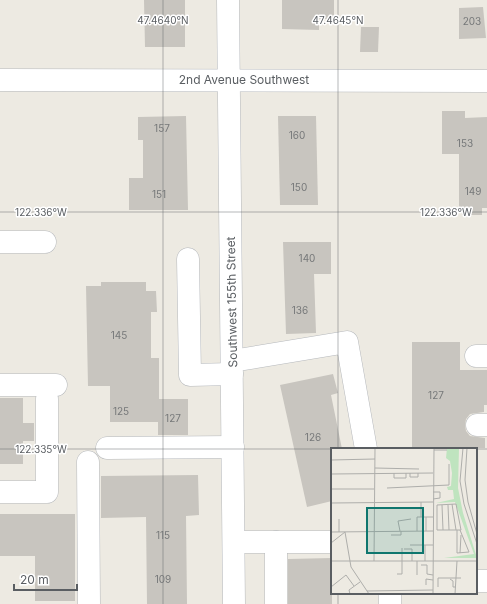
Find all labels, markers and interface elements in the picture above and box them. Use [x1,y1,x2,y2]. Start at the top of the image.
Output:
text: 47.4640°N [137,14,189,26]
text: 47.4645°N [312,14,364,26]
house number: 203 [463,15,481,27]
street label: 2nd Avenue Southwest [179,72,309,87]
house number: 157 [154,122,170,134]
house number: 160 [289,129,305,141]
house number: 153 [457,137,473,149]
house number: 150 [291,181,307,193]
house number: 149 [465,185,481,197]
house number: 151 [152,188,166,200]
text: 122.336°W [15,206,67,218]
text: 122.336°W [420,206,472,218]
street label: Southwest 155th Street [223,236,240,368]
house number: 140 [299,252,315,264]
house number: 136 [292,304,308,316]
house number: 145 [111,329,127,341]
house number: 127 [428,389,444,401]
house number: 125 [113,405,129,417]
house number: 127 [165,412,181,424]
house number: 126 [305,431,321,443]
text: 122.335°W [15,443,67,455]
inset map [331,448,477,594]
house number: 115 [156,529,170,541]
scale bar [14,566,77,592]
text: 20 m [20,572,49,587]
house number: 109 [155,573,171,585]

